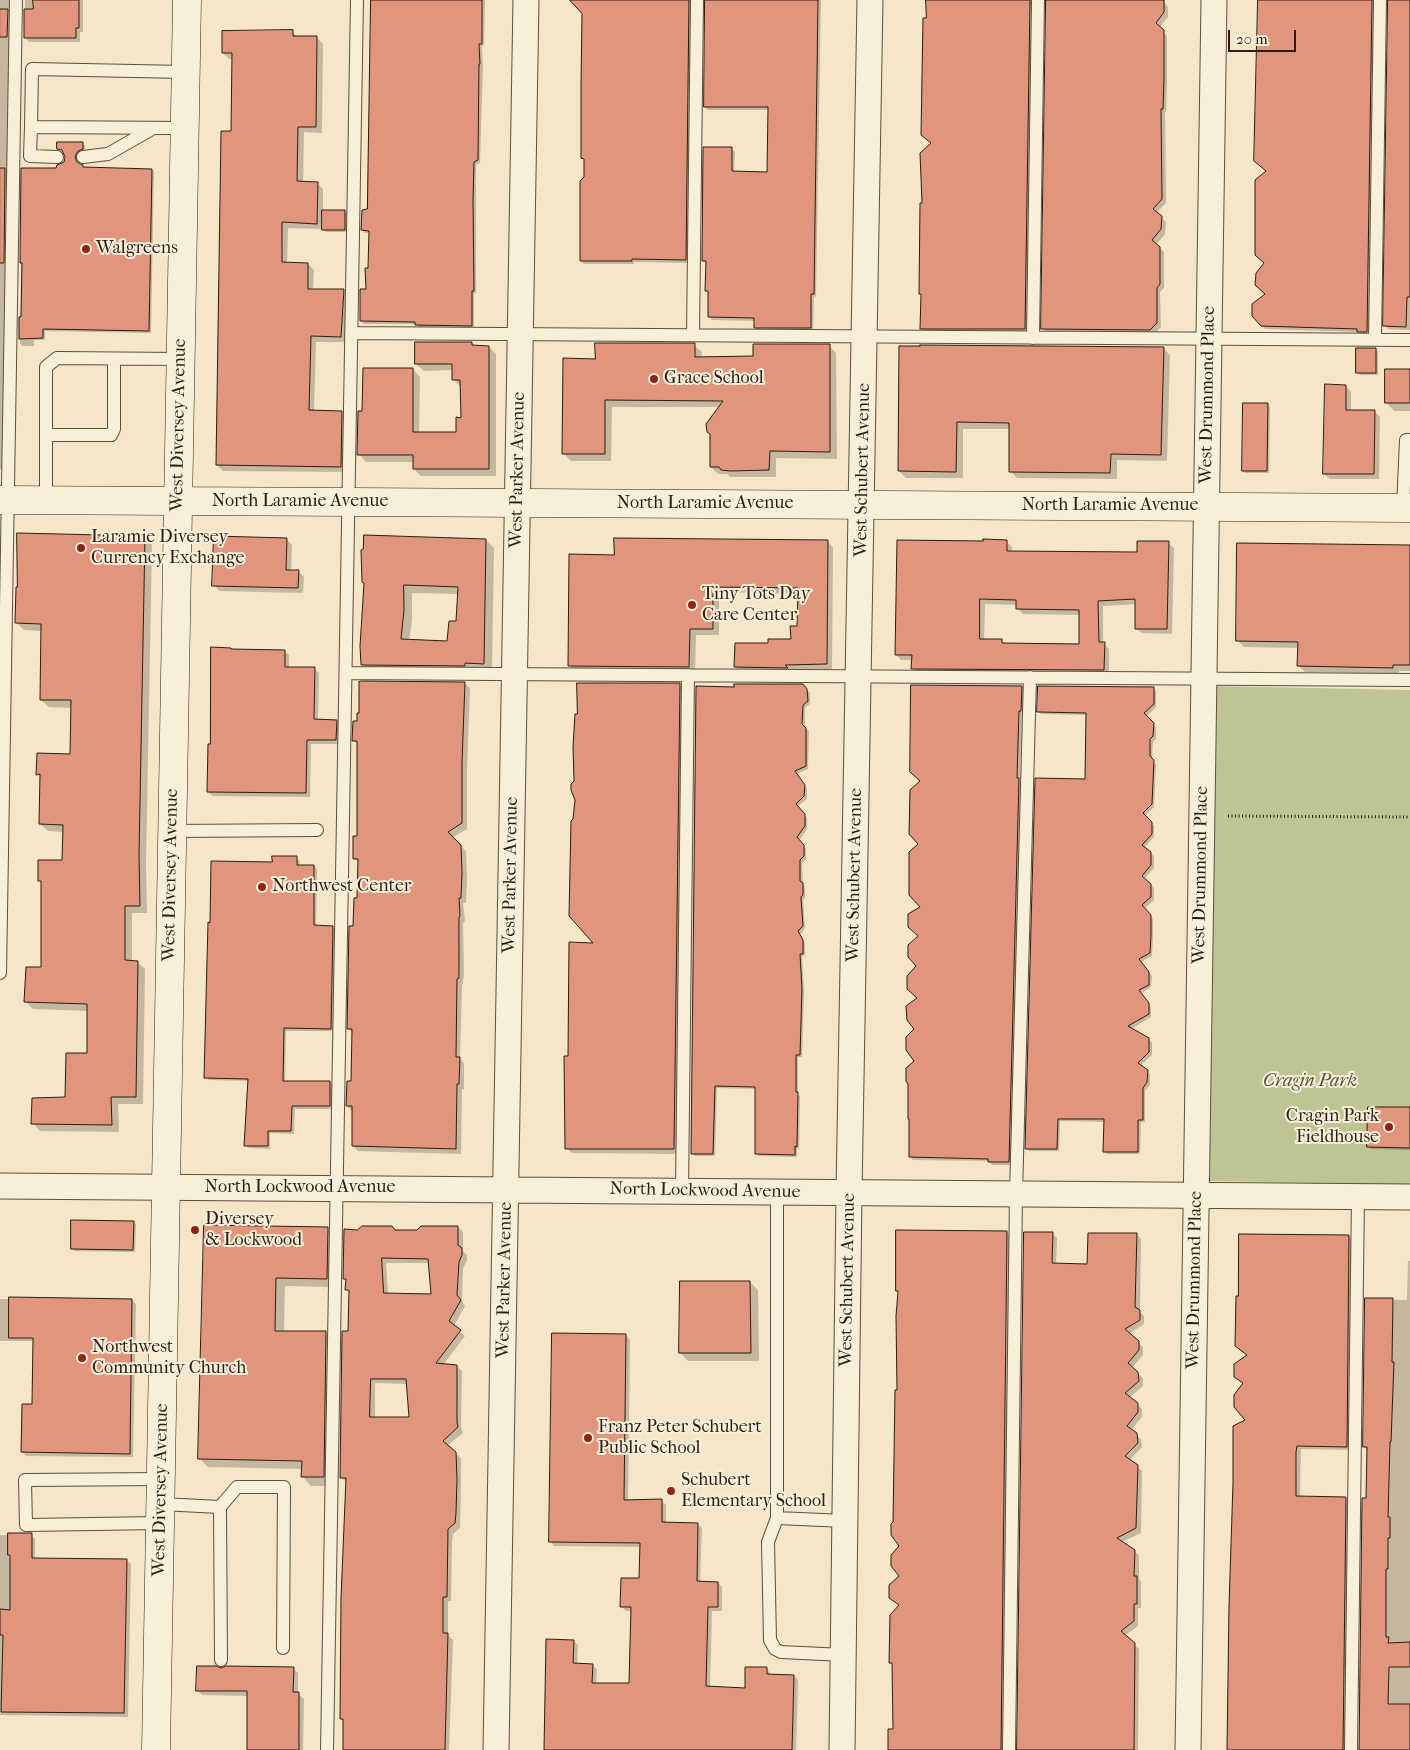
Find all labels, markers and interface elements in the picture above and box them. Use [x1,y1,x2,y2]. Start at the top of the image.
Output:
scale bar [1230,20,1298,52]
text: 20 m [1236,30,1268,48]
place label: Walgreens [96,238,178,260]
marker: Walgreens [80,243,92,255]
street label: West Drummond Place [1196,306,1220,484]
street label: West Diversey Avenue [167,338,191,512]
place label: Grace School [664,368,764,390]
marker: Grace School [648,373,660,385]
street label: West Schubert Avenue [851,383,875,557]
street label: West Parker Avenue [506,392,530,548]
street label: North Laramie Avenue [212,491,388,513]
street label: North Laramie Avenue [617,493,793,515]
street label: North Laramie Avenue [1022,495,1198,517]
place label: Laramie Diversey Currency Exchange [91,527,244,570]
marker: Laramie Diversey Currency Exchange [75,542,87,554]
place label: Tiny Tots Day Care Center [702,584,810,626]
marker: Tiny Tots Day Care Center [686,599,698,611]
street label: West Drummond Place [1189,786,1213,964]
street label: West Diversey Avenue [159,788,183,962]
street label: West Schubert Avenue [843,788,867,962]
street label: West Parker Avenue [499,797,523,953]
place label: Northwest Center [272,876,411,898]
marker: Northwest Center [256,881,268,893]
park label: Cragin Park [1263,1071,1357,1093]
place label: Cragin Park Fieldhouse [1286,1106,1379,1148]
marker: Cragin Park Fieldhouse [1383,1121,1395,1133]
street label: North Lockwood Avenue [205,1177,395,1199]
street label: North Lockwood Avenue [609,1179,801,1203]
street label: West Drummond Place [1183,1191,1207,1369]
street label: West Schubert Avenue [836,1193,860,1367]
street label: West Parker Avenue [493,1202,517,1358]
place label: Diversey & Lockwood [205,1209,302,1252]
marker: Diversey & Lockwood [189,1224,201,1236]
place label: Northwest Community Church [92,1337,246,1380]
marker: Northwest Community Church [76,1352,88,1364]
street label: West Diversey Avenue [149,1403,173,1577]
place label: Franz Peter Schubert Public School [598,1417,762,1460]
marker: Franz Peter Schubert Public School [582,1432,594,1444]
place label: Schubert Elementary School [681,1470,826,1512]
marker: Schubert Elementary School [665,1485,677,1497]

